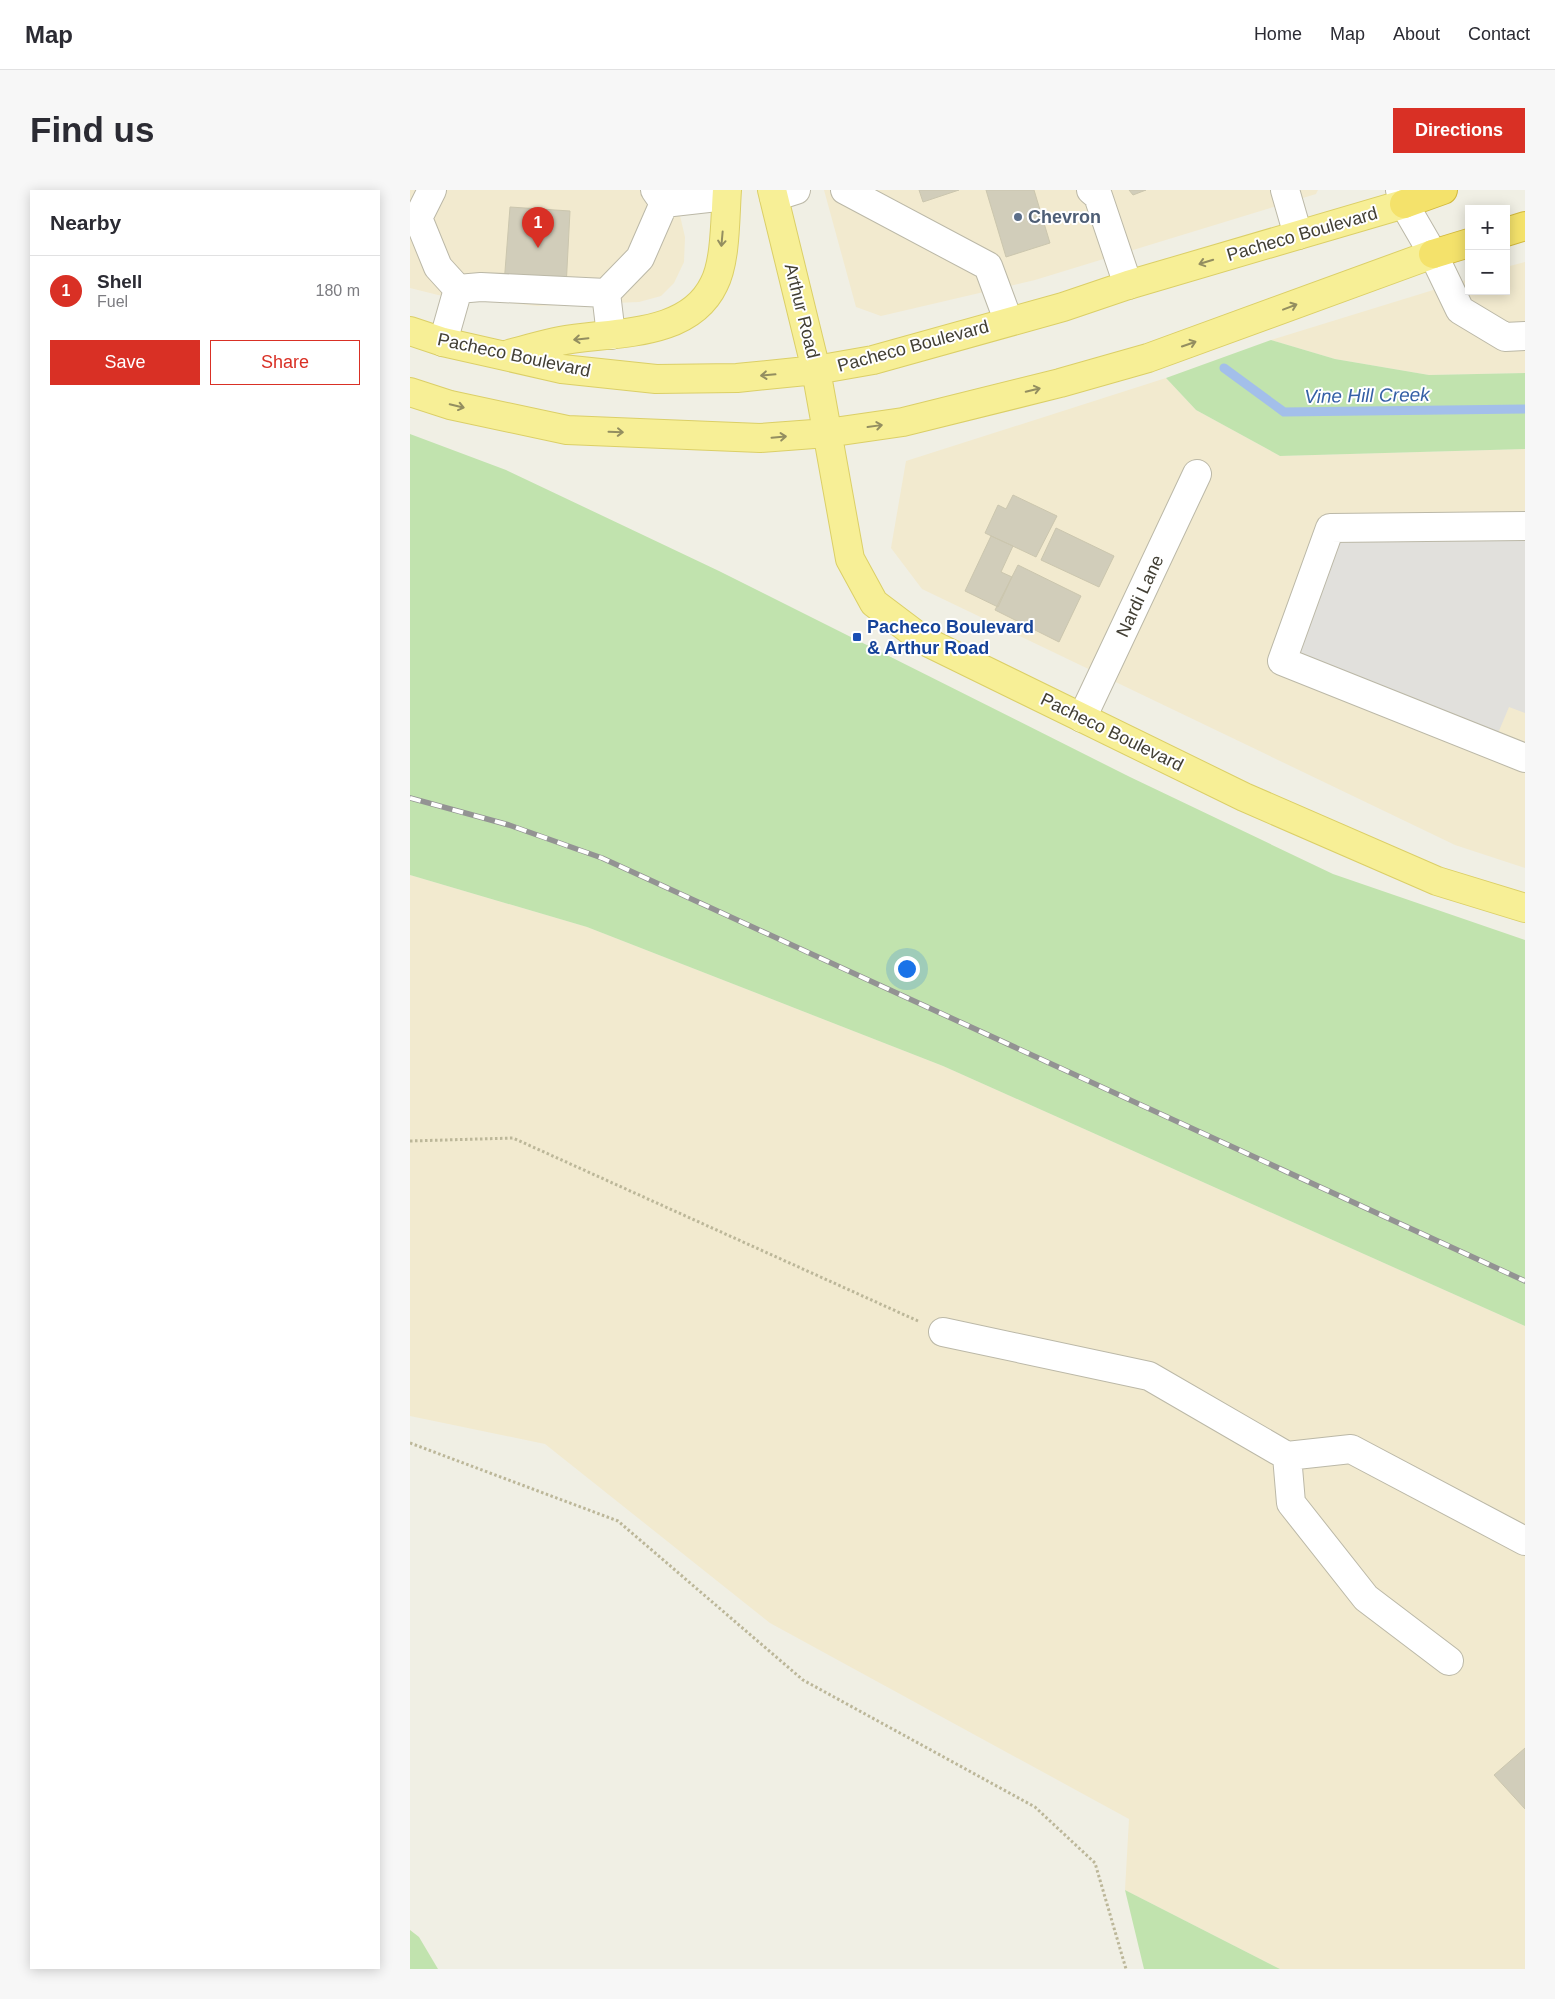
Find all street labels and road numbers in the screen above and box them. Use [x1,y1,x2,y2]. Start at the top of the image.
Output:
street label: Pacheco Boulevard [1224,203,1380,265]
street label: Arthur Road [781,261,823,361]
street label: Pacheco Boulevard [835,316,991,376]
street label: Pacheco Boulevard [436,329,592,381]
street label: Nardi Lane [1112,552,1168,640]
street label: Pacheco Boulevard [1037,689,1187,775]

